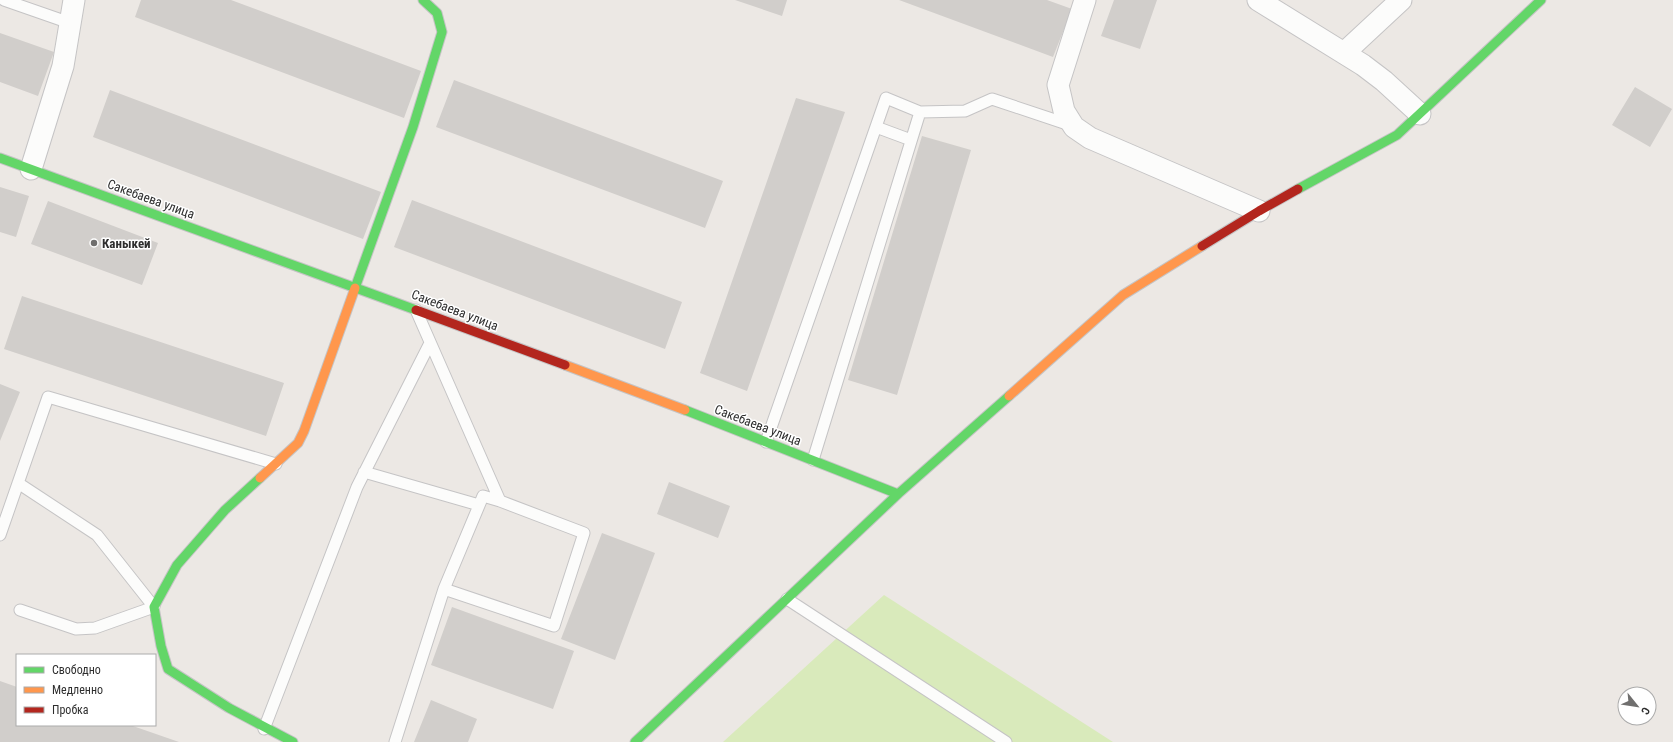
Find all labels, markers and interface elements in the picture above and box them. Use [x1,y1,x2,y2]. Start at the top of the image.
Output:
street label: Сакебаева улица [105,176,197,222]
place label: Каныкей [102,236,151,251]
marker: Каныкей [89,238,99,248]
street label: Сакебаева улица [410,287,500,333]
street label: Сакебаева улица [713,402,803,448]
legend [16,654,156,726]
text: Свободно [52,663,101,677]
text: Медленно [52,683,103,697]
north arrow [1617,686,1657,726]
text: Пробка [52,703,89,717]
text: С [1638,705,1652,717]

